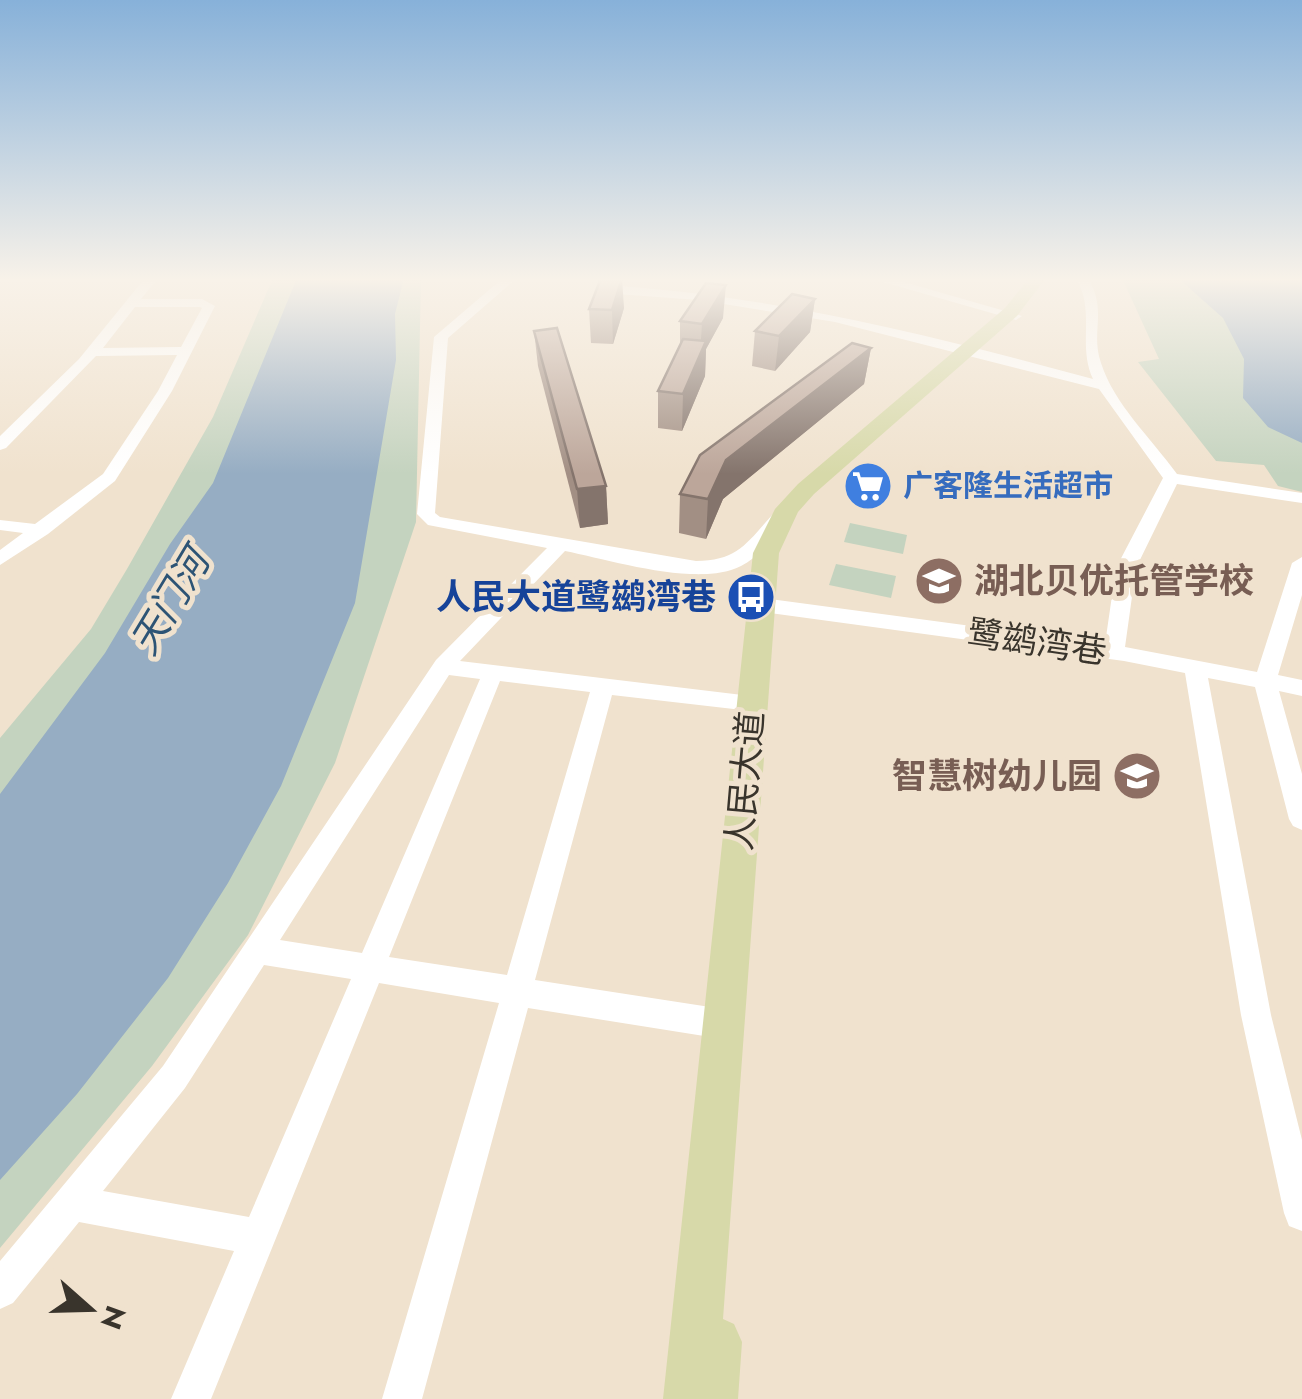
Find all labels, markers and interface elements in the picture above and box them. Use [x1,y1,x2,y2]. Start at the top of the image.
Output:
supermarket icon: 广客隆生活超市 [842,460,894,512]
place label: 广客隆生活超市 [903,464,1113,507]
water label: 天门河 [117,533,226,665]
school or university icon: 湖北贝优托管学校 [913,555,965,607]
place label: 湖北贝优托管学校 [974,556,1254,606]
bus stop icon: 人民大道鹭鹚湾巷 [725,571,777,623]
place label: 人民大道鹭鹚湾巷 [436,572,716,622]
street label: 鹭鹚湾巷 [964,608,1110,676]
street label: 人民大道 [714,709,776,853]
school or university icon: 智慧树幼儿园 [1111,750,1163,802]
place label: 智慧树幼儿园 [892,751,1102,801]
north arrow [40,1259,140,1359]
text: N [90,1300,136,1335]

